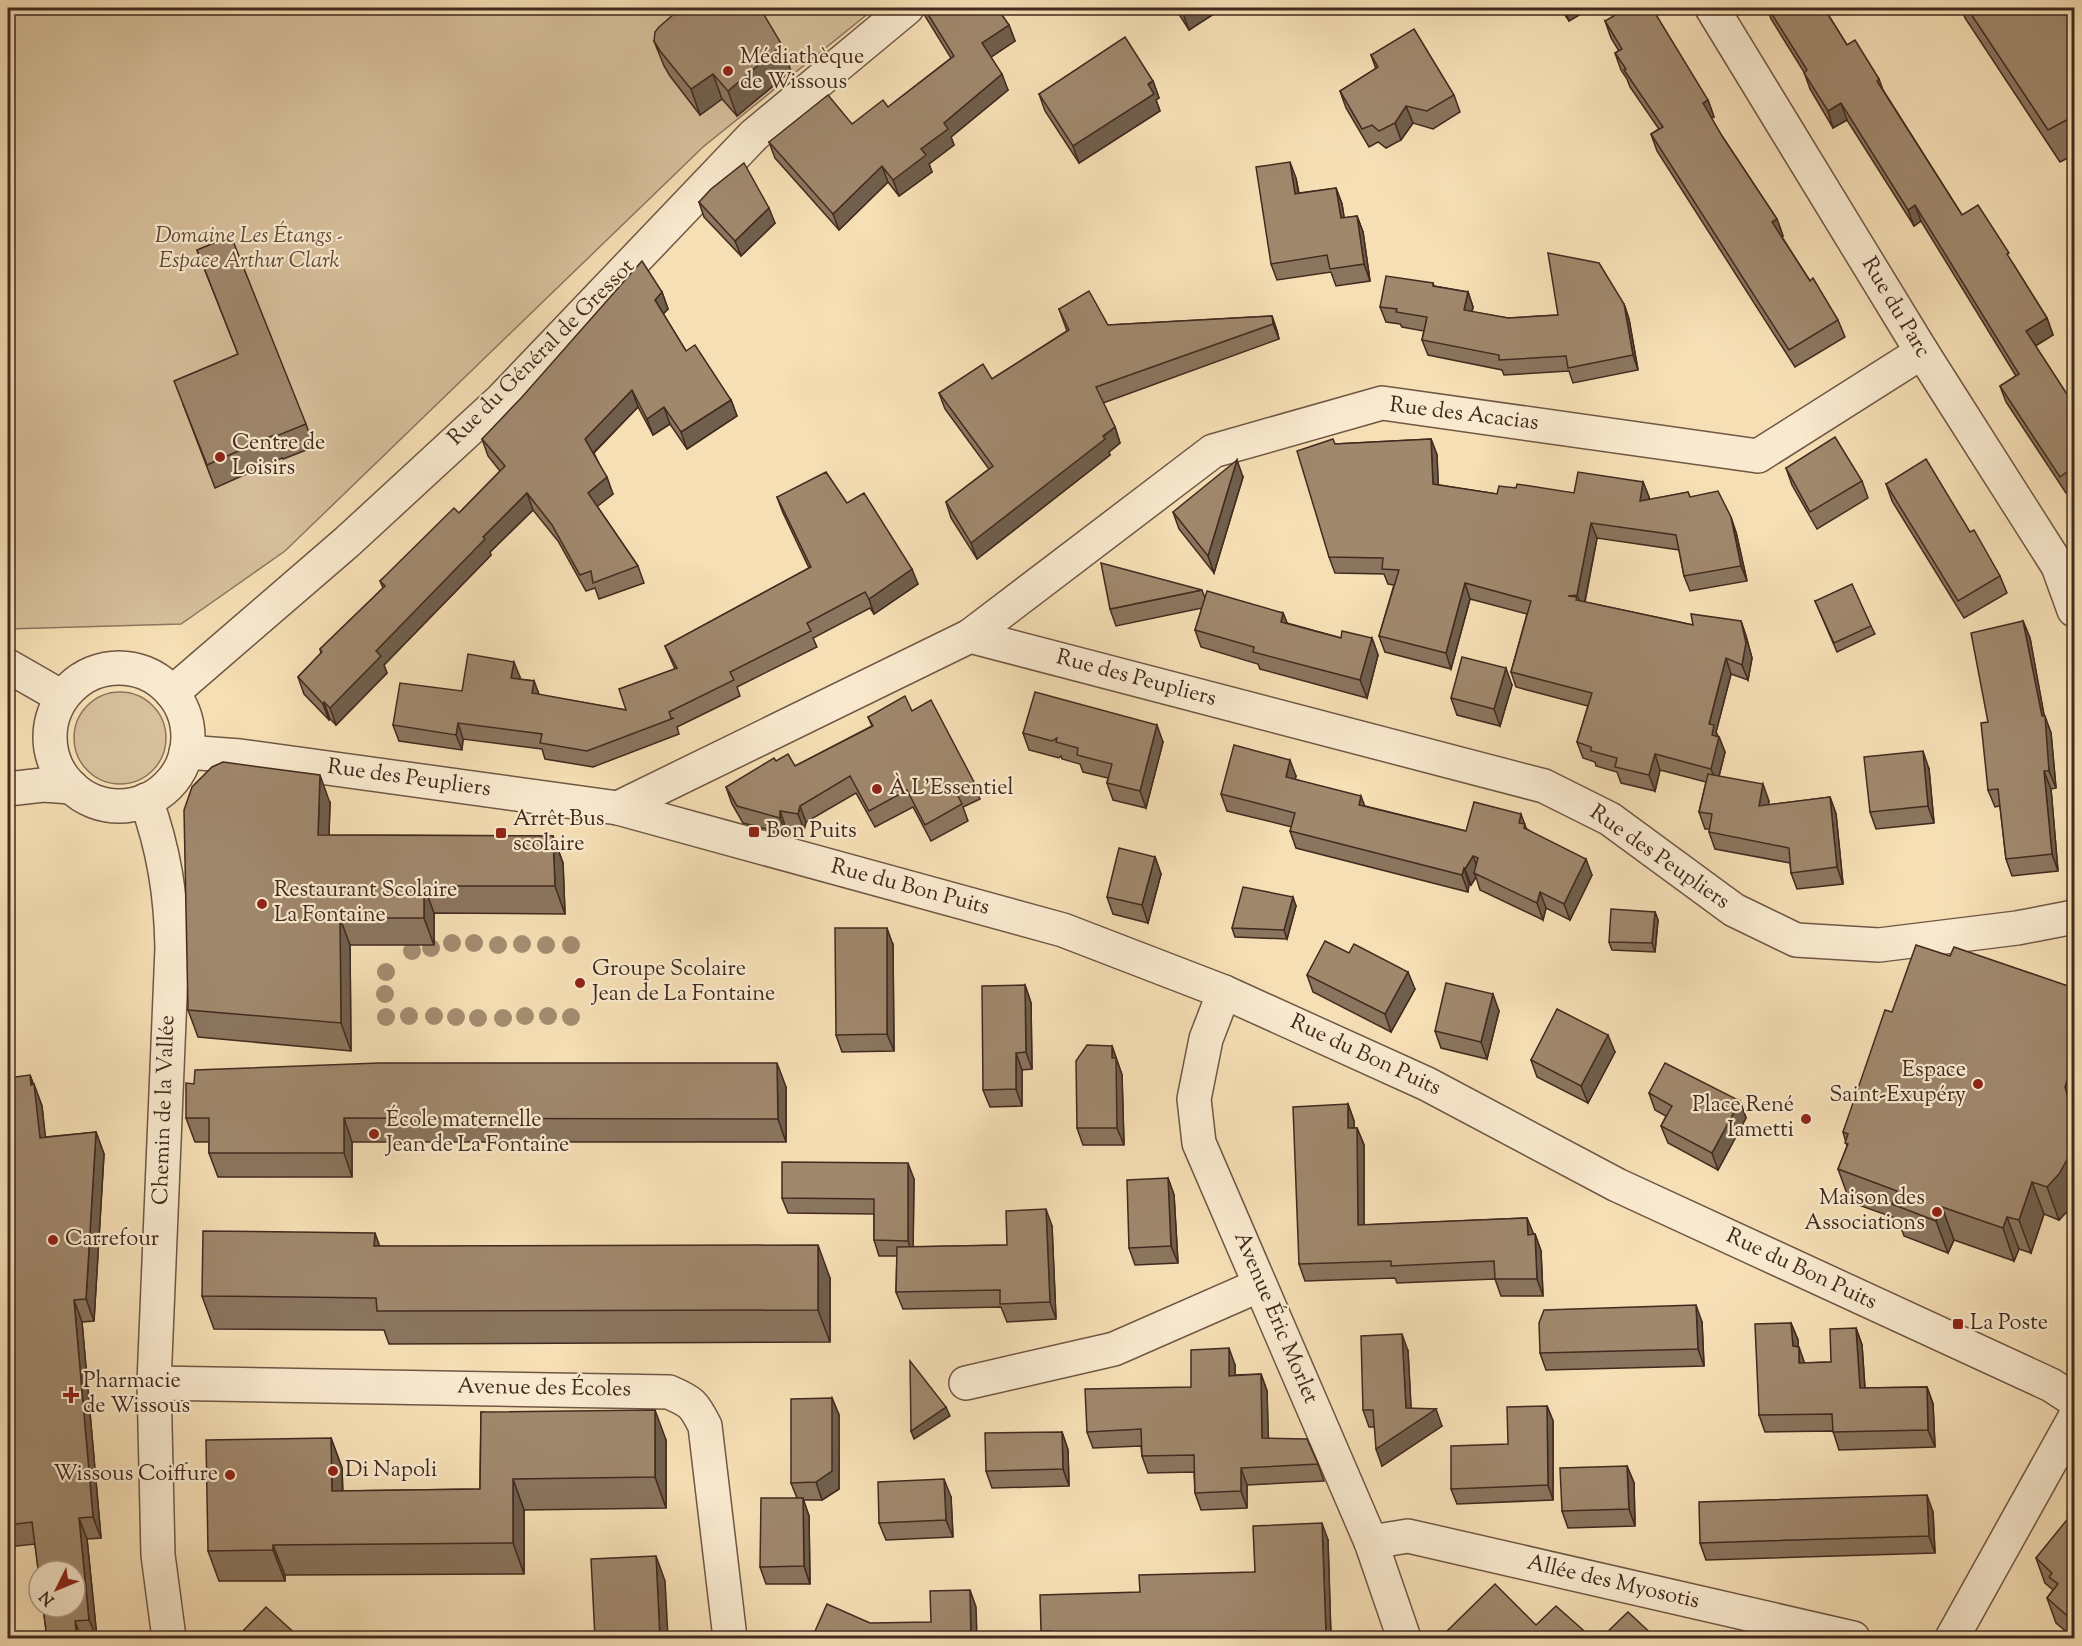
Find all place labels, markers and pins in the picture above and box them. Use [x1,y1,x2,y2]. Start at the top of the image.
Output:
place label: Médiathèque de Wissous [740,42,864,99]
marker: Médiathèque de Wissous [721,64,735,78]
place label: Centre de Loisirs [232,428,325,485]
marker: Centre de Loisirs [213,450,227,464]
place label: À L'Essentiel [889,772,1014,805]
marker: À L'Essentiel [870,782,884,796]
place label: Arrêt Bus scolaire [513,804,604,861]
place label: Bon Puits [766,816,857,848]
marker: Bon Puits [747,825,761,839]
marker: Arrêt Bus scolaire [494,826,508,840]
place label: Restaurant Scolaire La Fontaine [274,875,457,932]
marker: Restaurant Scolaire La Fontaine [255,897,269,911]
place label: Groupe Scolaire Jean de La Fontaine [591,954,775,1011]
marker: Groupe Scolaire Jean de La Fontaine [573,976,587,990]
place label: Espace Saint-Exupéry [1829,1055,1966,1112]
marker: Espace Saint-Exupéry [1971,1077,1985,1091]
place label: Place René Iametti [1692,1090,1794,1147]
place label: École maternelle Jean de La Fontaine [385,1104,569,1162]
marker: Place René Iametti [1799,1112,1813,1126]
marker: École maternelle Jean de La Fontaine [367,1127,381,1141]
place label: Maison des Associations [1804,1183,1925,1240]
marker: Maison des Associations [1930,1205,1944,1219]
place label: Carrefour [65,1224,159,1256]
marker: Carrefour [46,1233,60,1247]
place label: La Poste [1970,1308,2048,1340]
marker: La Poste [1951,1317,1965,1331]
place label: Pharmacie de Wissous [83,1366,190,1423]
marker: Pharmacie de Wissous [64,1388,78,1402]
place label: Di Napoli [345,1455,437,1487]
place label: Wissous Coiffure [53,1459,218,1491]
marker: Di Napoli [326,1464,340,1478]
marker: Wissous Coiffure [223,1468,237,1482]

